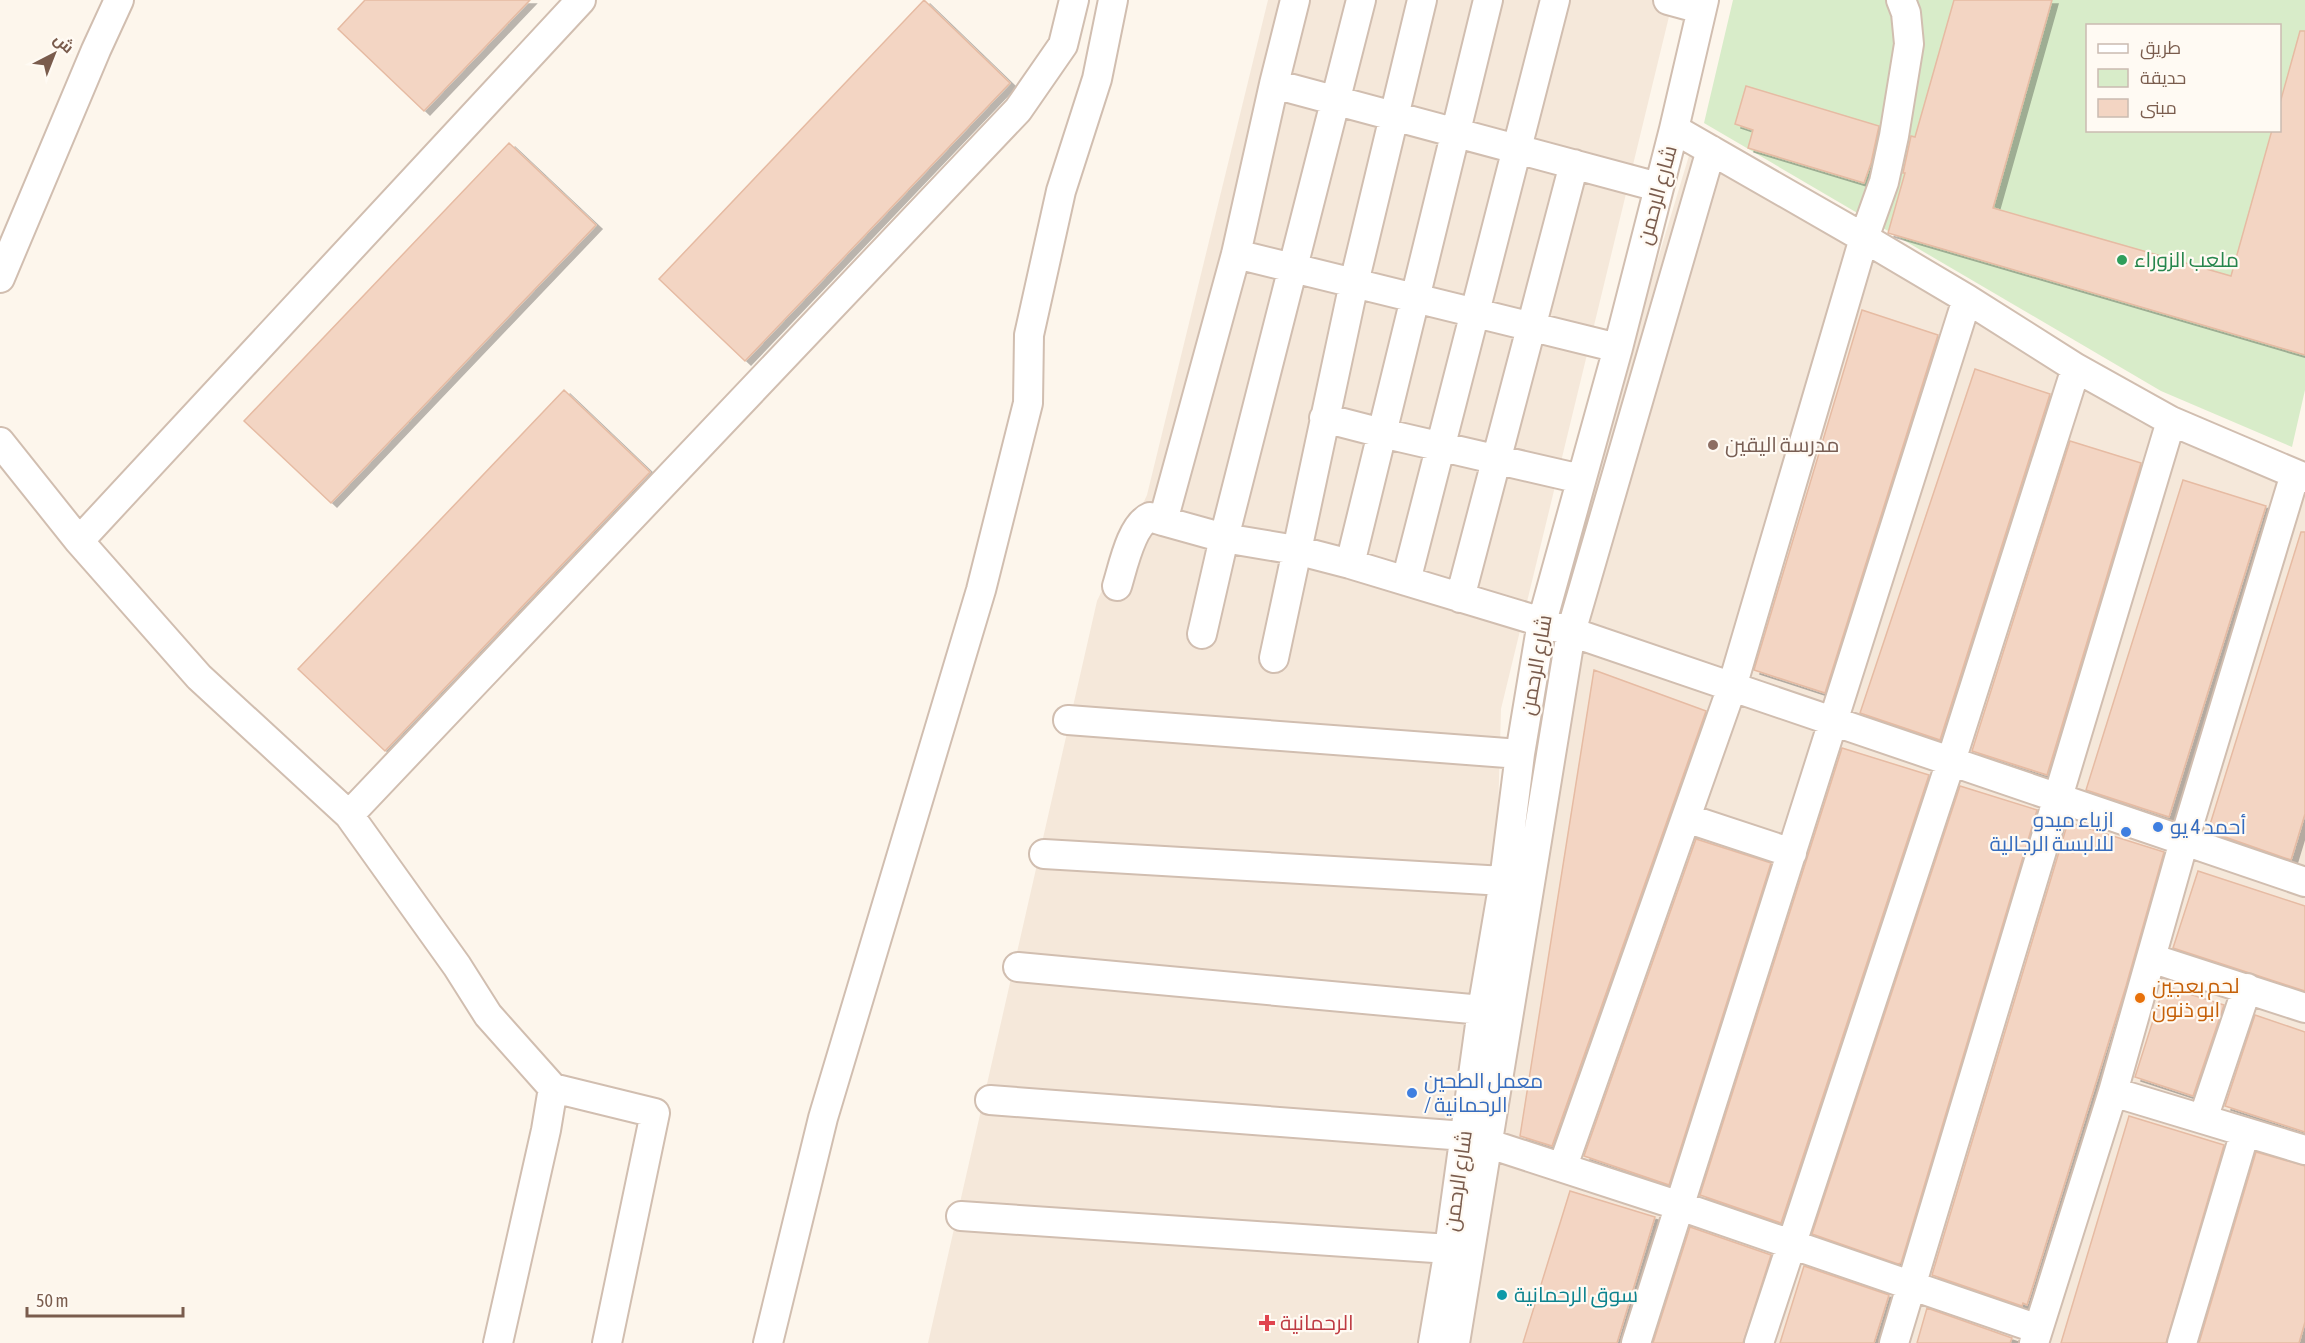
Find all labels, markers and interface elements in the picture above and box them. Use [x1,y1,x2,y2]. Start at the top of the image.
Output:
north arrow [24,24,84,84]
legend [2086,24,2281,132]
text: ش [50,29,78,57]
text: طريق [2140,37,2181,60]
text: حديقة [2140,67,2186,88]
text: مبنى [2140,97,2177,119]
street label: شارع الرحمن [1631,142,1684,248]
place label: ملعب الزوراء [2134,247,2239,272]
marker: ملعب الزوراء [2115,253,2129,267]
place label: مدرسة اليقين [1725,432,1840,458]
marker: مدرسة اليقين [1706,438,1720,452]
street label: شارع الرحمن [1514,613,1559,718]
place label: ازياء ميدو للالبسة الرجالية [1989,807,2114,856]
place label: أحمد 4 يو [2170,814,2246,839]
marker: أحمد 4 يو [2151,820,2165,834]
marker: ازياء ميدو للالبسة الرجالية [2119,825,2133,839]
place label: لحم بعجين ابو ذنون [2152,973,2240,1023]
marker: لحم بعجين ابو ذنون [2133,991,2147,1005]
place label: معمل الطحين / الرحمانية [1424,1068,1543,1117]
marker: معمل الطحين / الرحمانية [1405,1086,1419,1100]
street label: شارع الرحمن [1438,1129,1479,1233]
scale bar [27,1280,183,1318]
place label: سوق الرحمانية [1514,1282,1638,1308]
marker: سوق الرحمانية [1495,1288,1509,1302]
text: 50 m [36,1290,68,1311]
place label: الرحمانية [1280,1310,1354,1335]
marker: الرحمانية [1258,1314,1276,1332]

